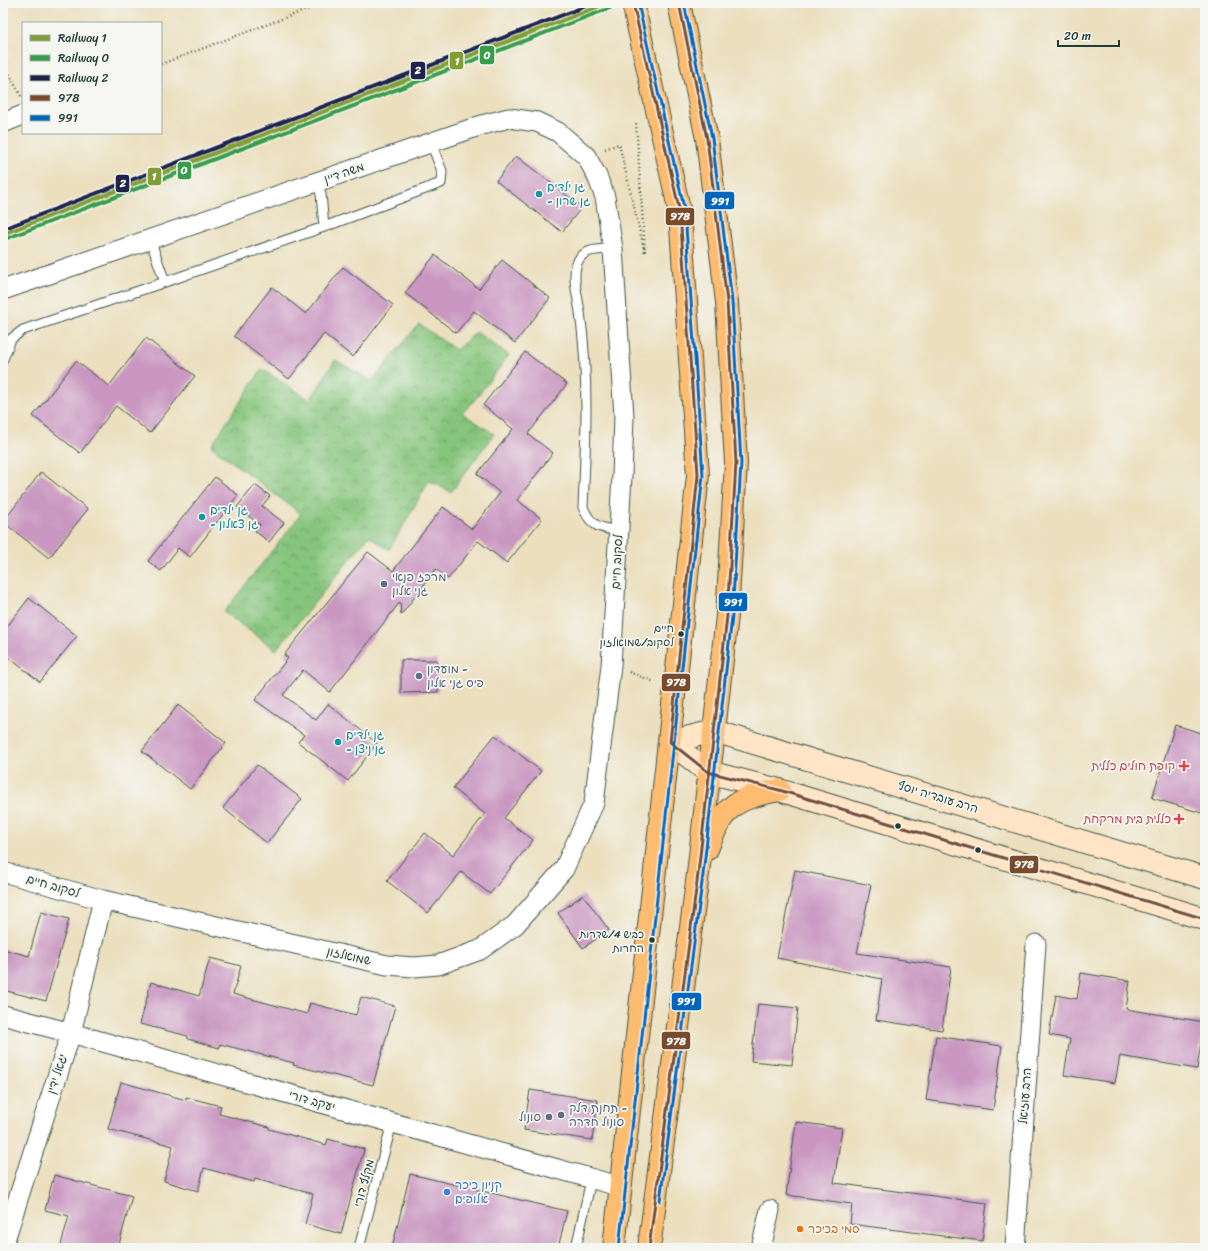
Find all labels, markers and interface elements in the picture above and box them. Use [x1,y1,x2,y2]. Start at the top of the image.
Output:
legend [22,22,162,134]
scale bar [1058,22,1119,48]
text: 20 m [1064,25,1091,47]
text: Railway 1 [58,27,107,49]
line badge: 0 [479,45,495,65]
text: 0 [484,46,491,65]
text: Railway 0 [58,47,110,69]
line badge: 1 [449,51,464,70]
text: 1 [455,52,460,71]
line badge: 2 [410,61,426,80]
text: 2 [414,61,422,80]
text: Railway 2 [58,67,109,89]
text: 978 [58,87,79,109]
text: 991 [58,107,78,129]
street label: משה דיין [321,156,367,190]
line badge: 0 [177,161,192,180]
text: 0 [181,161,188,180]
line badge: 1 [147,167,162,186]
text: 1 [152,167,157,186]
line badge: 2 [115,174,130,193]
text: 2 [119,174,127,193]
place label: גן ילדים - גן שרון [547,176,591,212]
marker: גן ילדים - גן שרון [534,189,544,199]
line badge: 991 [704,191,735,210]
text: 991 [711,192,729,211]
line badge: 978 [665,207,695,226]
text: 978 [670,207,690,226]
place label: גן ילדים - גן צאלון [210,499,259,535]
marker: גן ילדים - גן צאלון [197,512,207,522]
street label: לסקוב חיים [605,533,629,590]
place label: מרכז פנאי גני אלון [392,566,447,602]
marker: מרכז פנאי גני אלון [379,579,389,589]
line badge: 991 [718,592,748,612]
text: 991 [724,593,742,612]
place label: חיים לסקוב/שמואלזון [600,619,675,652]
marker: חיים לסקוב/שמואלזון [676,629,686,639]
place label: מועדון - פיס גני אלון [427,658,484,694]
marker: מועדון - פיס גני אלון [414,671,424,681]
line badge: 978 [661,673,691,692]
text: 978 [666,673,686,692]
place label: גן ילדים - גן ניצן [346,724,386,760]
marker: גן ילדים - גן ניצן [333,737,343,747]
place label: קופת חולים כללית [1090,755,1175,777]
marker: קופת חולים כללית [1178,760,1190,772]
street label: הרב עובדיה יוסף [895,774,981,820]
place label: כללית בית מרקחת [1082,808,1171,830]
marker: כללית בית מרקחת [1174,814,1184,824]
unlabelled marker [893,821,903,831]
unlabelled marker [973,845,983,855]
line badge: 978 [1009,855,1039,874]
text: 978 [1014,855,1034,874]
street label: לסקוב חיים [24,868,83,904]
place label: כביש 4/שדרות החרות [578,925,644,958]
marker: כביש 4/שדרות החרות [647,935,657,945]
street label: שמואלזון [324,940,374,972]
line badge: 991 [671,992,702,1011]
text: 991 [677,992,695,1011]
line badge: 978 [661,1031,691,1050]
text: 978 [666,1032,686,1051]
street label: יגאל ידין [40,1051,74,1097]
street label: הרב עוזיאל [1012,1067,1038,1125]
street label: יעקב דורי [286,1084,338,1118]
place label: תחנת דלק - סונול חדרה [569,1097,627,1133]
place label: סונול [519,1106,541,1128]
marker: תחנת דלק - סונול חדרה [556,1110,566,1120]
marker: סונול [544,1112,554,1122]
street label: מקלף דורי [347,1156,381,1210]
place label: קניון כיכר אלופים [455,1174,502,1210]
marker: קניון כיכר אלופים [442,1187,452,1197]
place label: סמי בכיכר [808,1218,859,1240]
marker: סמי בכיכר [795,1224,805,1234]

